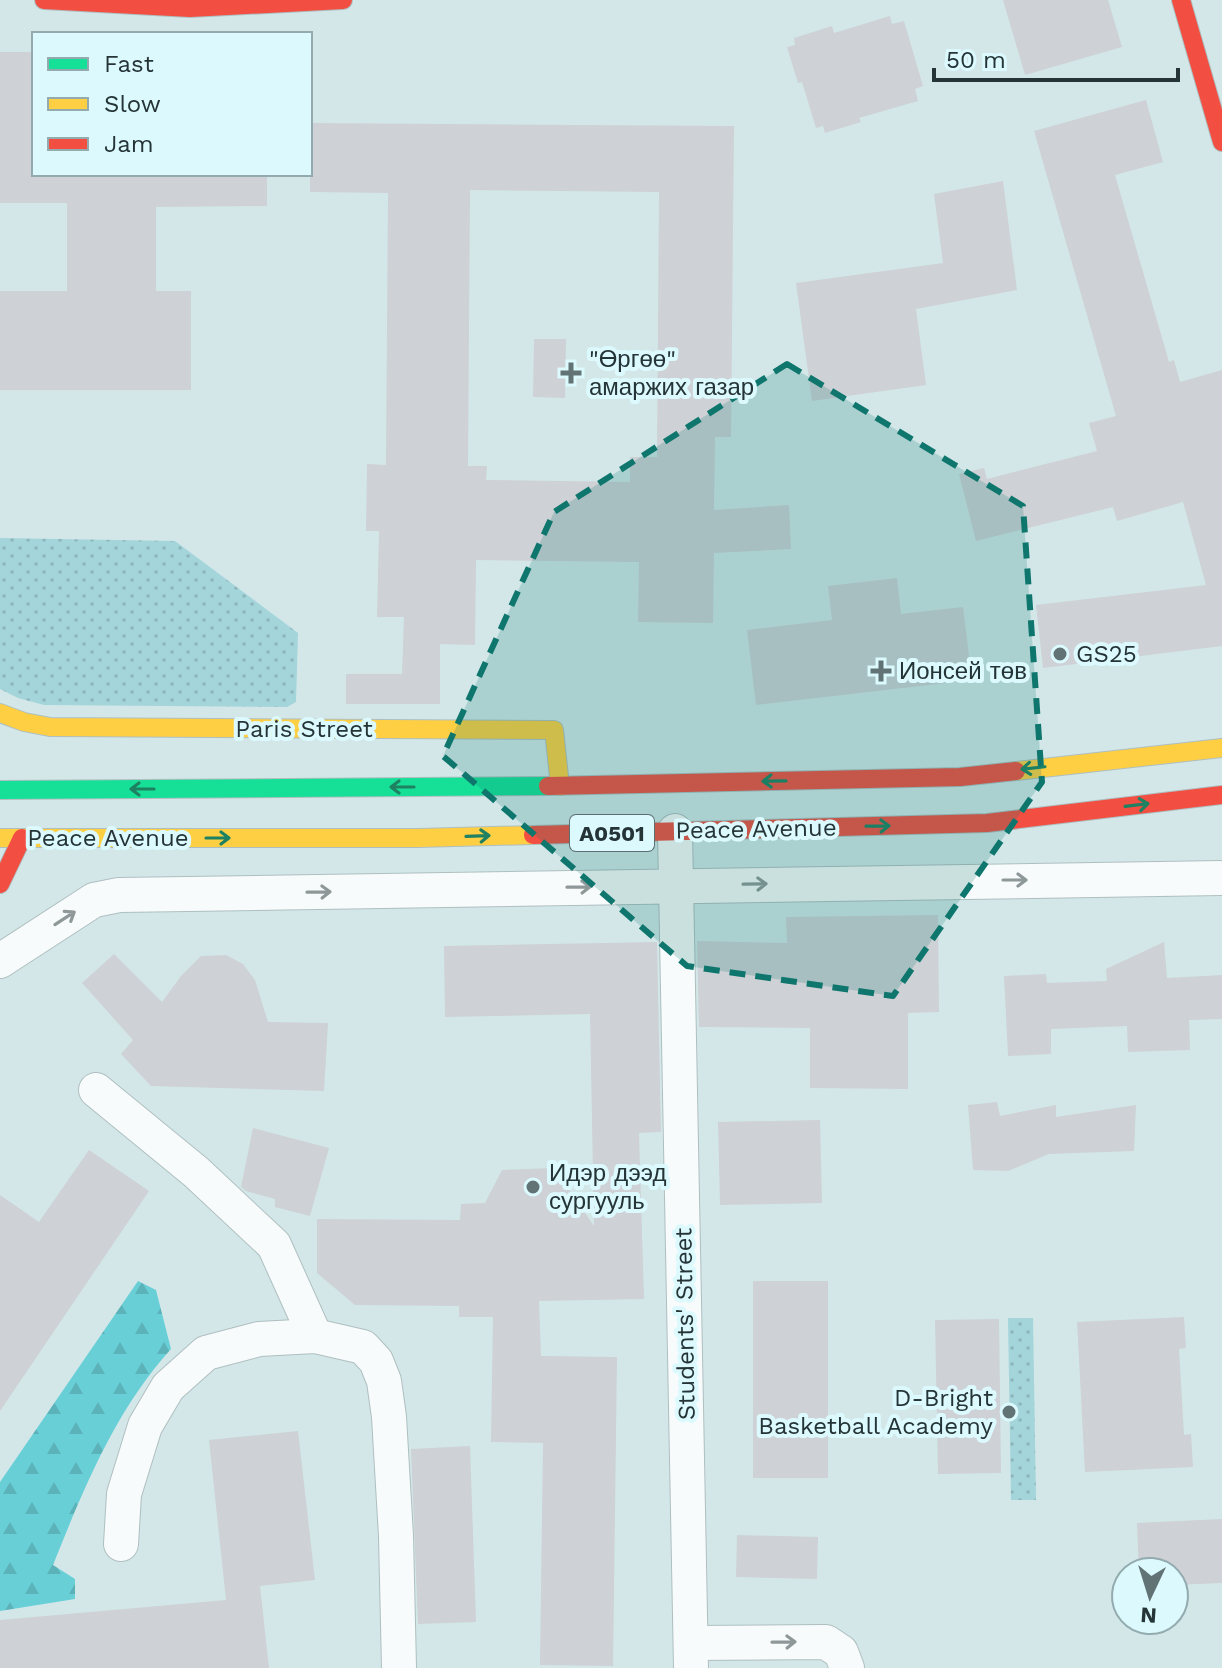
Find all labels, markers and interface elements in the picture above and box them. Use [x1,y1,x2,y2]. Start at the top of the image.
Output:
legend [32,32,312,176]
scale bar [934,32,1178,82]
text: 50 m [946,46,1006,74]
text: Fast [104,50,154,78]
text: Slow [104,90,161,118]
text: Jam [104,130,154,158]
place label: "Өргөө" амаржих газар [589,345,754,401]
marker: "Өргөө" амаржих газар [560,362,582,384]
place label: GS25 [1076,640,1137,668]
marker: GS25 [1051,645,1069,663]
place label: Ионсей төв [899,657,1027,685]
marker: Ионсей төв [870,660,892,682]
street label: Paris Street [235,715,373,743]
one-way arrow [1020,761,1047,776]
one-way arrow [761,773,788,788]
one-way arrow [389,779,416,795]
one-way arrow [129,781,156,797]
one-way arrow [1123,797,1150,812]
street label: Peace Avenue [675,814,837,844]
road number: A0501 [570,815,654,851]
one-way arrow [864,818,891,833]
street label: Peace Avenue [27,824,189,852]
one-way arrow [464,829,491,844]
one-way arrow [204,830,231,846]
one-way arrow [1001,872,1028,888]
one-way arrow [741,876,768,892]
one-way arrow [565,879,592,895]
one-way arrow [305,885,332,900]
one-way arrow [53,909,76,925]
place label: Идэр дээд сургууль [549,1159,667,1215]
marker: Идэр дээд сургууль [524,1178,542,1196]
street label: Students' Street [669,1228,701,1420]
place label: D-Bright Basketball Academy [758,1384,994,1440]
marker: D-Bright Basketball Academy [1000,1403,1018,1421]
north arrow [1110,1556,1190,1636]
text: N [1140,1602,1158,1628]
one-way arrow [770,1635,797,1650]

